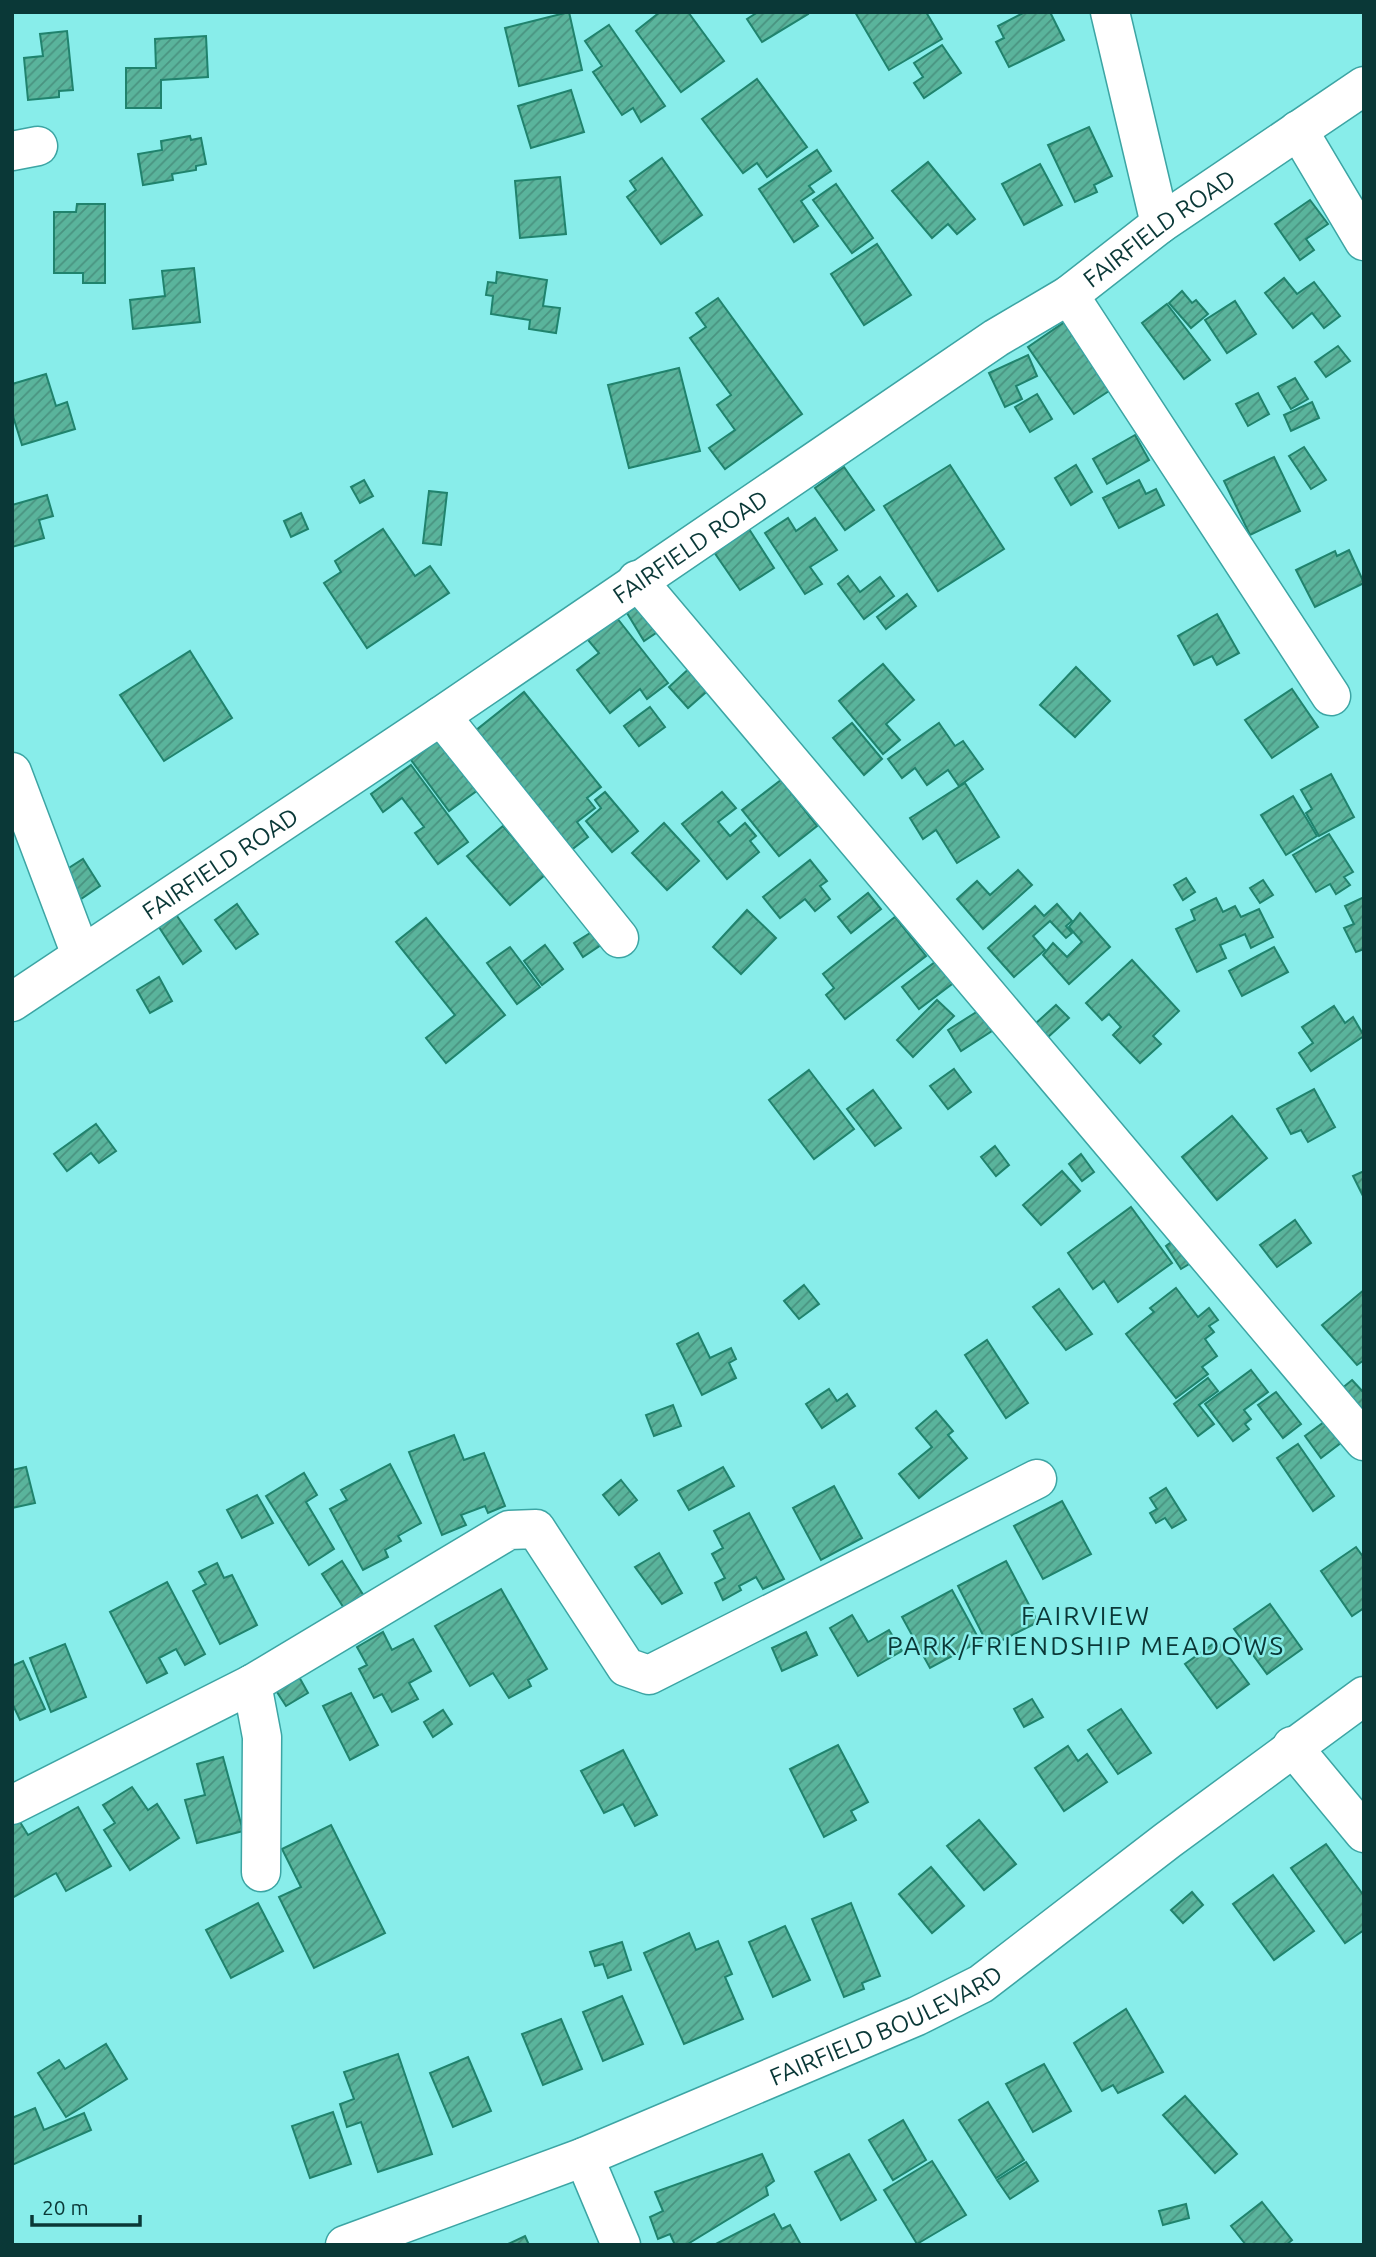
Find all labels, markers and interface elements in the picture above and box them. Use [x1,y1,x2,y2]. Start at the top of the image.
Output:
street label: FAIRFIELD ROAD [1078,164,1240,292]
street label: FAIRFIELD ROAD [608,484,773,609]
street label: FAIRFIELD ROAD [137,802,303,925]
district label: FAIRVIEW PARK/FRIENDSHIP MEADOWS [887,1601,1285,1660]
street label: FAIRFIELD BOULEVARD [766,1959,1007,2090]
scale bar [32,2184,140,2228]
text: 20 m [42,2195,89,2219]

